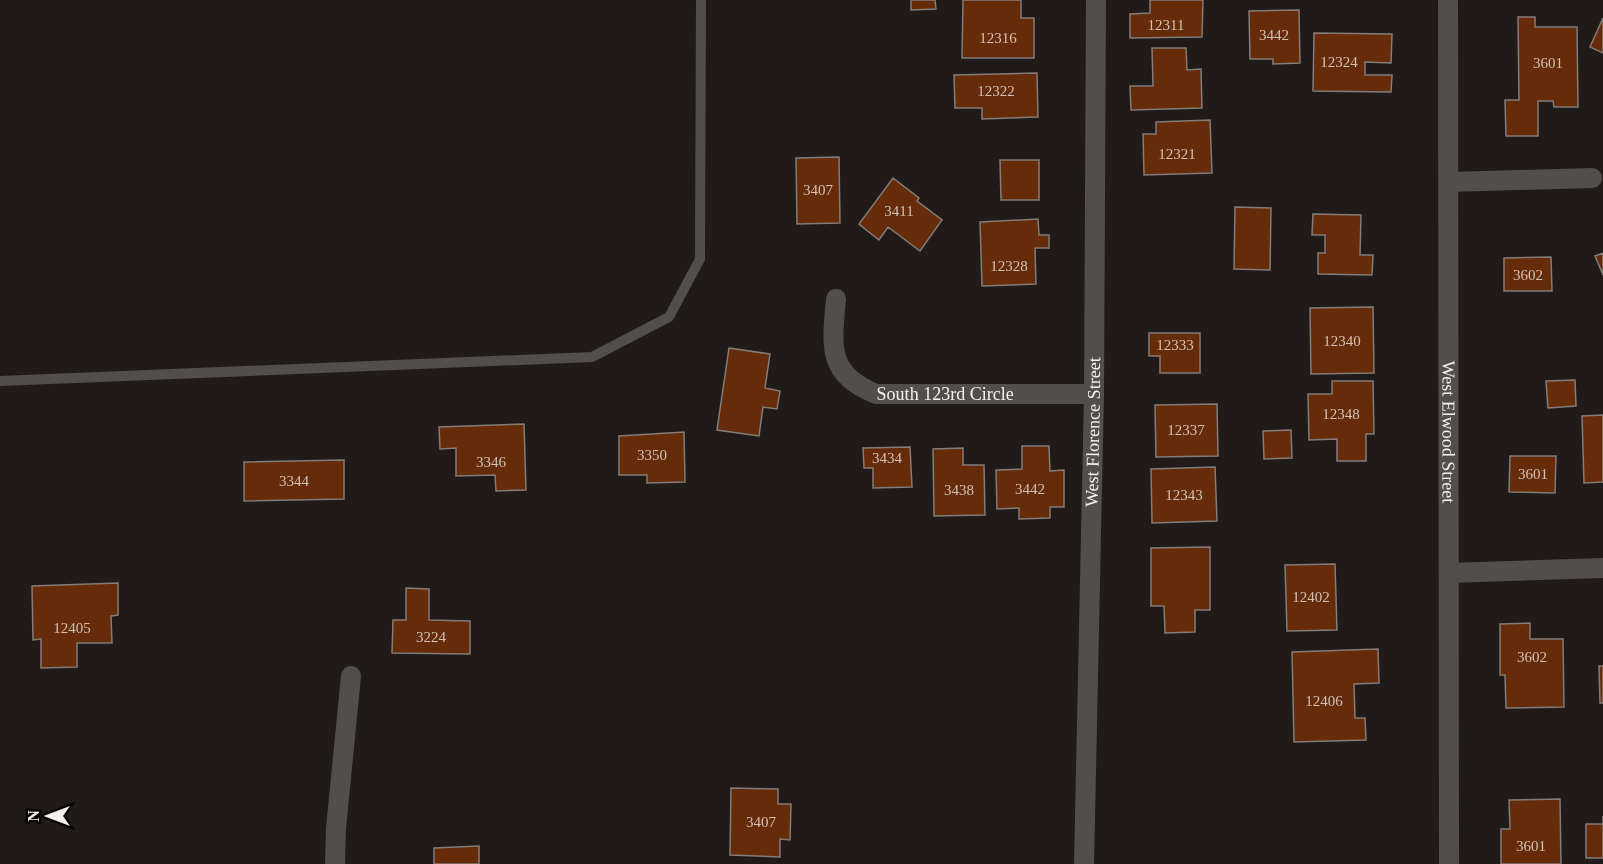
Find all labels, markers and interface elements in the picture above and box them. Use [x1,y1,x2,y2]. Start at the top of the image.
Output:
house number: 12311 [1148,17,1184,33]
house number: 3442 [1259,27,1289,43]
house number: 12316 [979,30,1017,46]
house number: 12324 [1320,54,1358,70]
house number: 3601 [1533,55,1563,71]
house number: 12322 [977,83,1015,99]
house number: 12321 [1158,146,1196,162]
house number: 3407 [803,182,834,198]
house number: 3411 [884,203,914,219]
house number: 12328 [990,258,1028,274]
house number: 3602 [1513,267,1543,283]
house number: 12340 [1323,333,1361,349]
house number: 12333 [1156,337,1194,353]
street label: West Florence Street [1082,357,1104,507]
street label: West Elwood Street [1438,361,1459,503]
street label: South 123rd Circle [877,384,1014,404]
house number: 12348 [1322,406,1360,422]
house number: 12337 [1167,422,1205,438]
house number: 3350 [637,447,667,463]
house number: 3434 [872,450,903,466]
house number: 3346 [476,454,507,470]
house number: 3601 [1518,466,1548,482]
house number: 3344 [279,473,310,489]
house number: 3442 [1015,481,1045,497]
house number: 3438 [944,482,974,498]
house number: 12343 [1165,487,1203,503]
house number: 12402 [1292,589,1330,605]
house number: 12405 [53,620,91,636]
house number: 3224 [416,629,447,645]
house number: 3602 [1517,649,1547,665]
house number: 12406 [1305,693,1343,709]
north arrow [18,786,78,846]
text: N [25,810,42,822]
house number: 3407 [746,814,777,830]
house number: 3601 [1516,838,1546,854]

